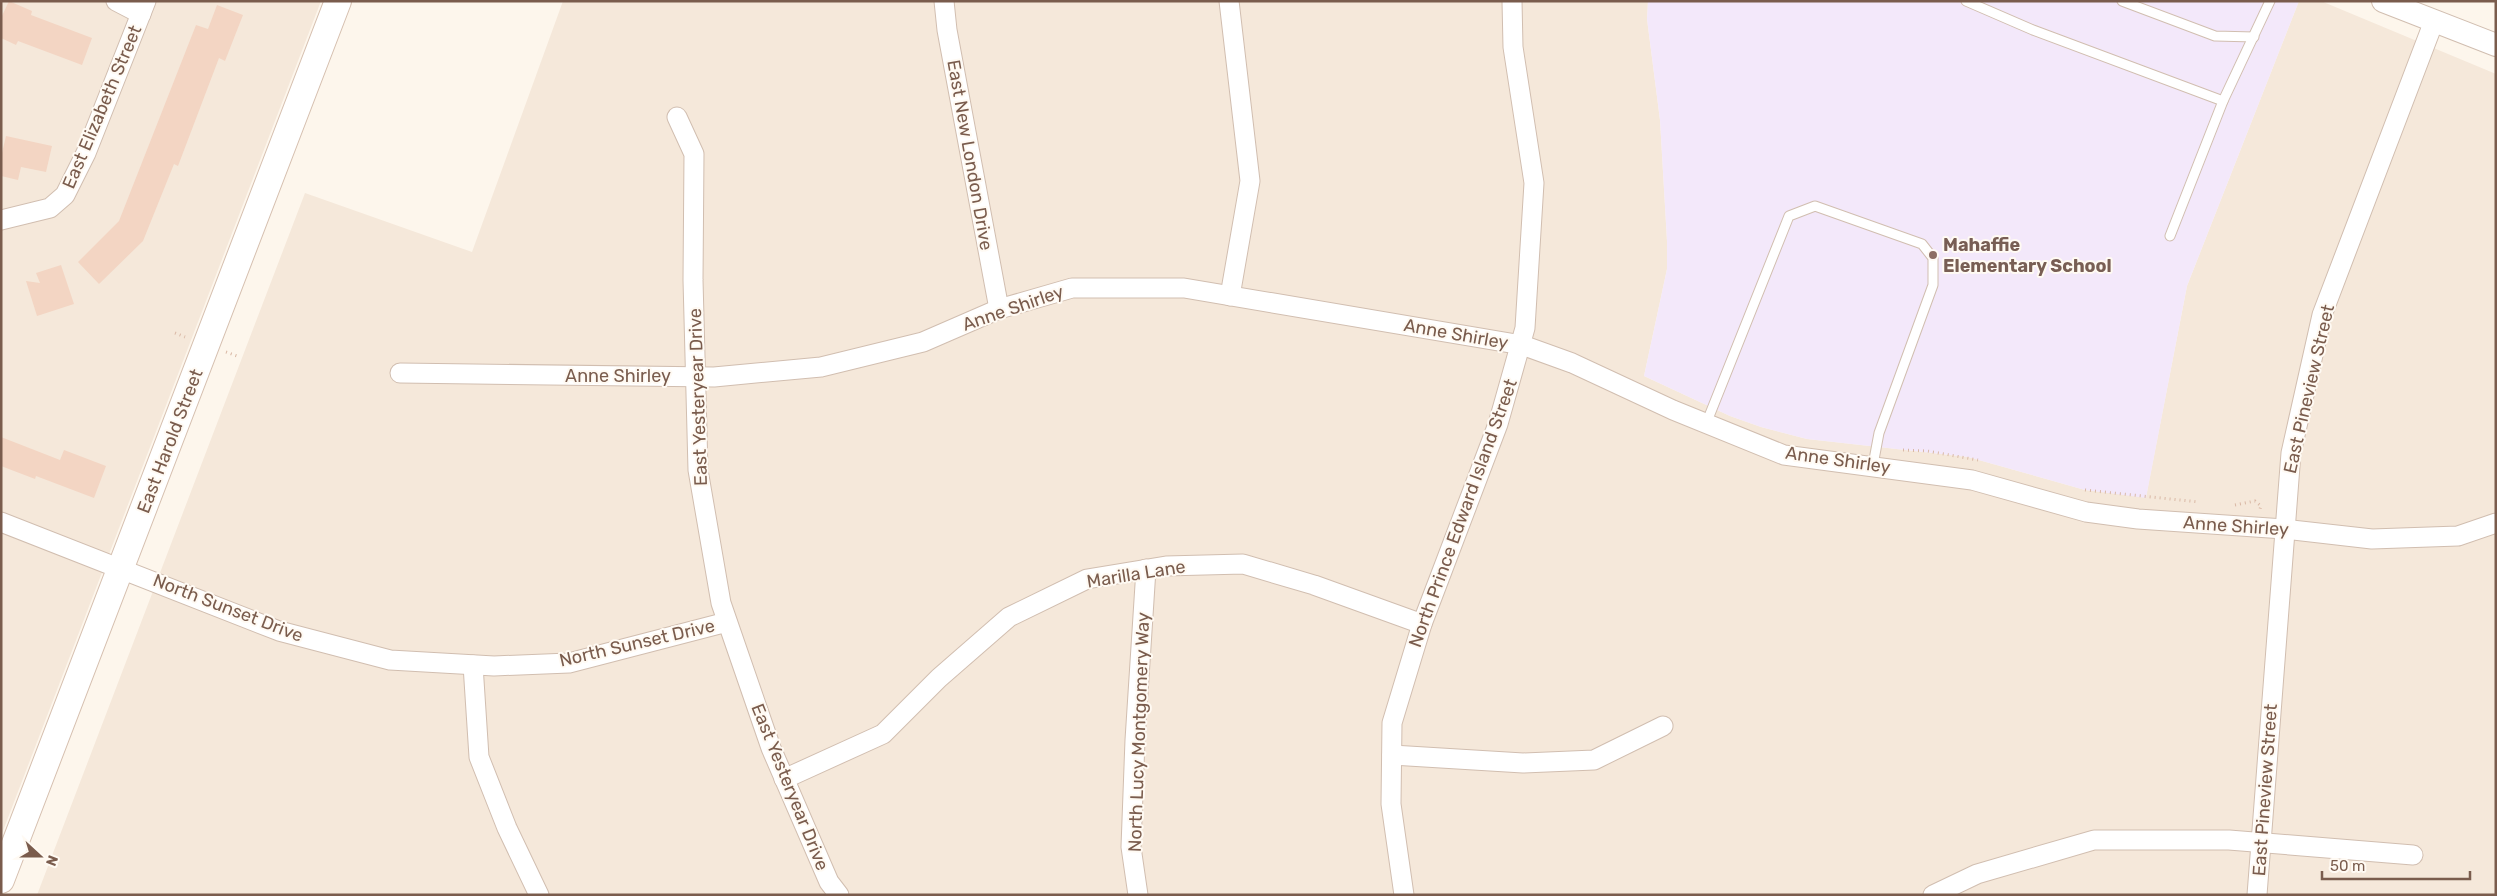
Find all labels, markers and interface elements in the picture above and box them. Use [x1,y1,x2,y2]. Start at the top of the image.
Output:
street label: East Elizabeth Street [58,22,146,192]
street label: East New London Drive [942,58,998,252]
place label: Mahaffie Elementary School [1943,234,2112,277]
marker: Mahaffie Elementary School [1927,249,1939,261]
street label: Anne Shirley [959,280,1067,336]
street label: East Pineview Street [2279,302,2339,476]
street label: East Yesteryear Drive [684,308,712,486]
street label: Anne Shirley [1402,314,1510,354]
street label: Anne Shirley [565,365,671,387]
street label: East Harold Street [132,366,208,516]
street label: North Prince Edward Island Street [1404,376,1522,650]
street label: Anne Shirley [1784,442,1892,478]
street label: Anne Shirley [2182,511,2290,541]
street label: Marilla Lane [1085,555,1187,593]
street label: North Sunset Drive [150,569,306,647]
street label: North Lucy Montgomery Way [1124,612,1154,852]
street label: North Sunset Drive [557,614,717,672]
street label: East Yesteryear Drive [746,700,834,874]
street label: East Pineview Street [2248,703,2282,877]
north arrow [15,831,65,881]
scale bar [2322,848,2470,880]
text: N [42,853,61,868]
text: 50 m [2330,857,2365,875]

